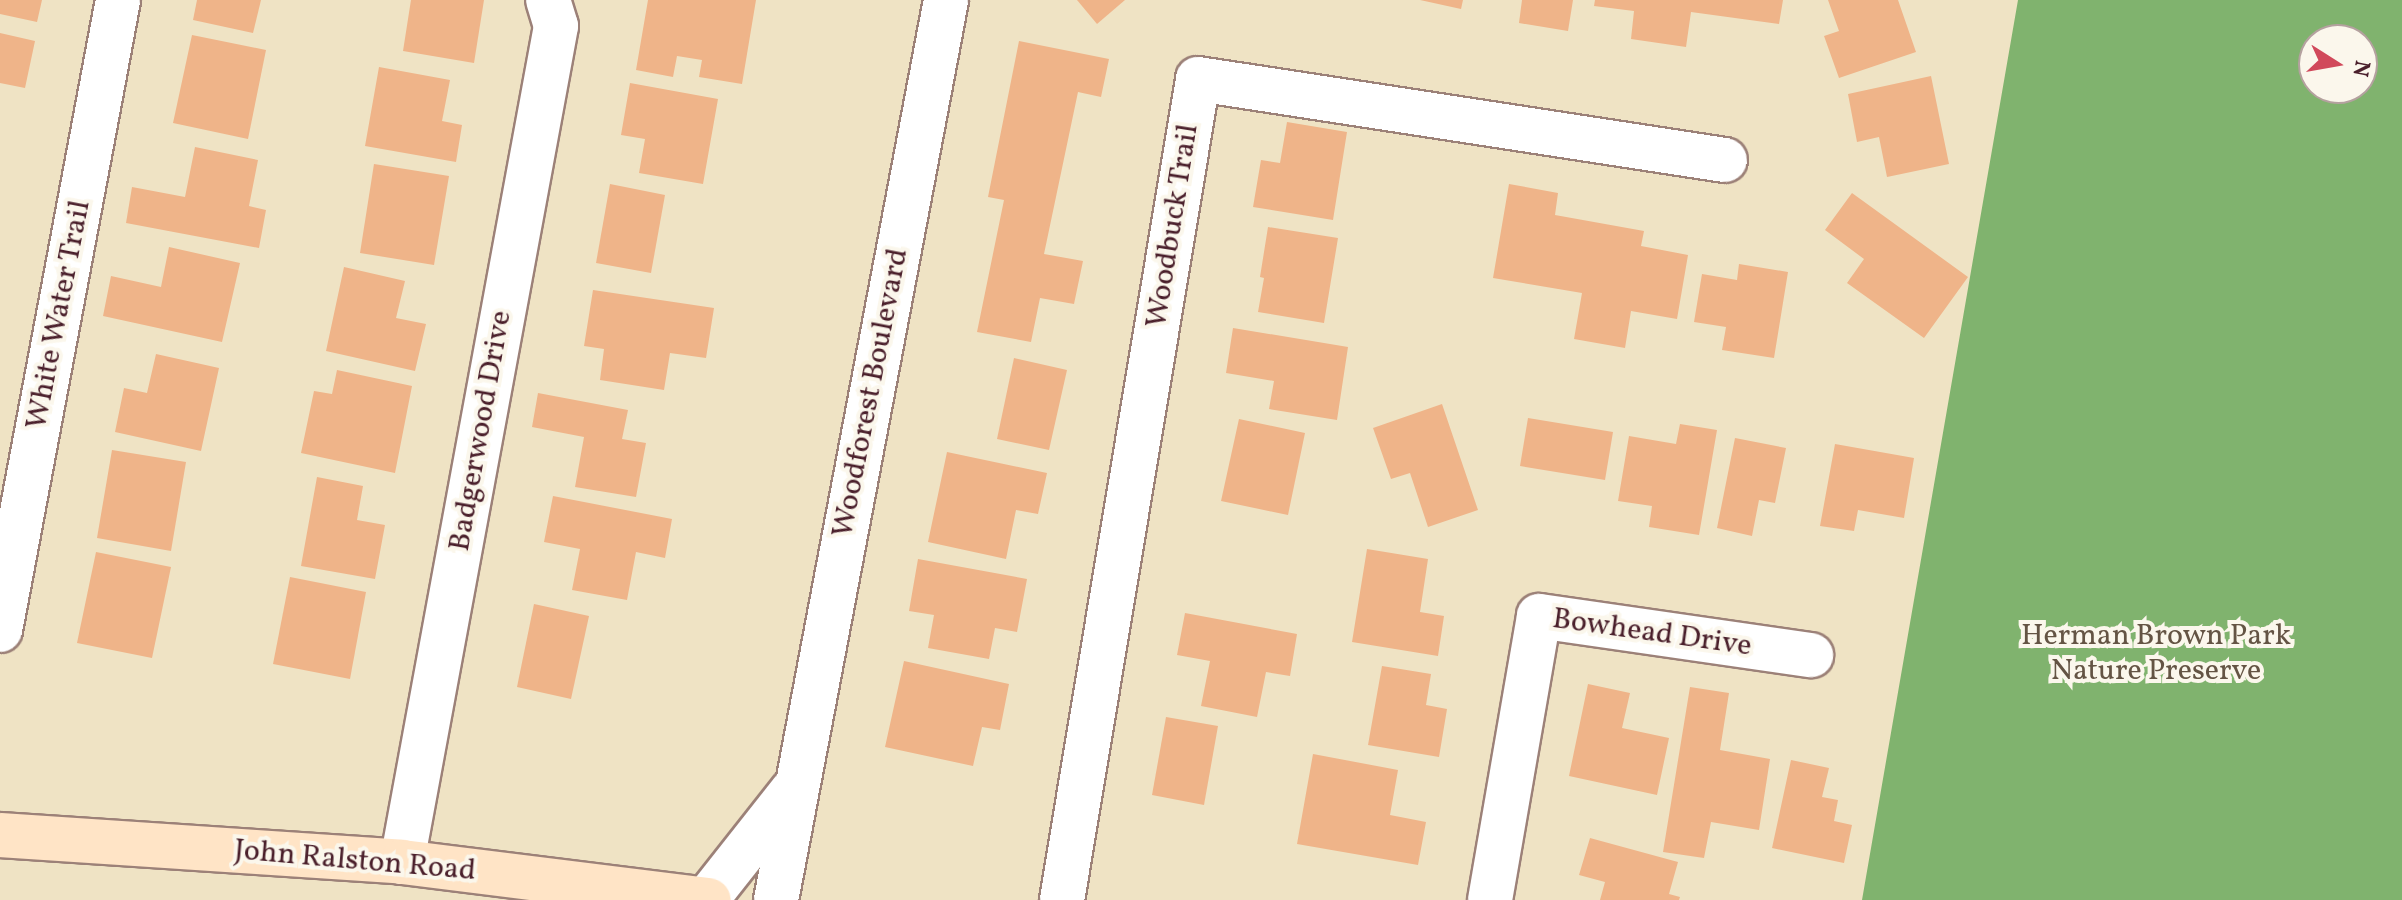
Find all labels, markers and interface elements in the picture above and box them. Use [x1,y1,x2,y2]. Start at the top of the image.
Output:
north arrow [2298,24,2378,104]
text: N [2343,57,2377,79]
street label: Woodbuck Trail [1139,121,1207,331]
street label: White Water Trail [19,196,99,434]
street label: Woodforest Boulevard [825,245,917,541]
street label: Badgerwood Drive [442,308,520,554]
street label: Bowhead Drive [1550,601,1754,665]
park label: Herman Brown Park Nature Preserve [2021,618,2291,688]
street label: John Ralston Road [233,833,477,889]

